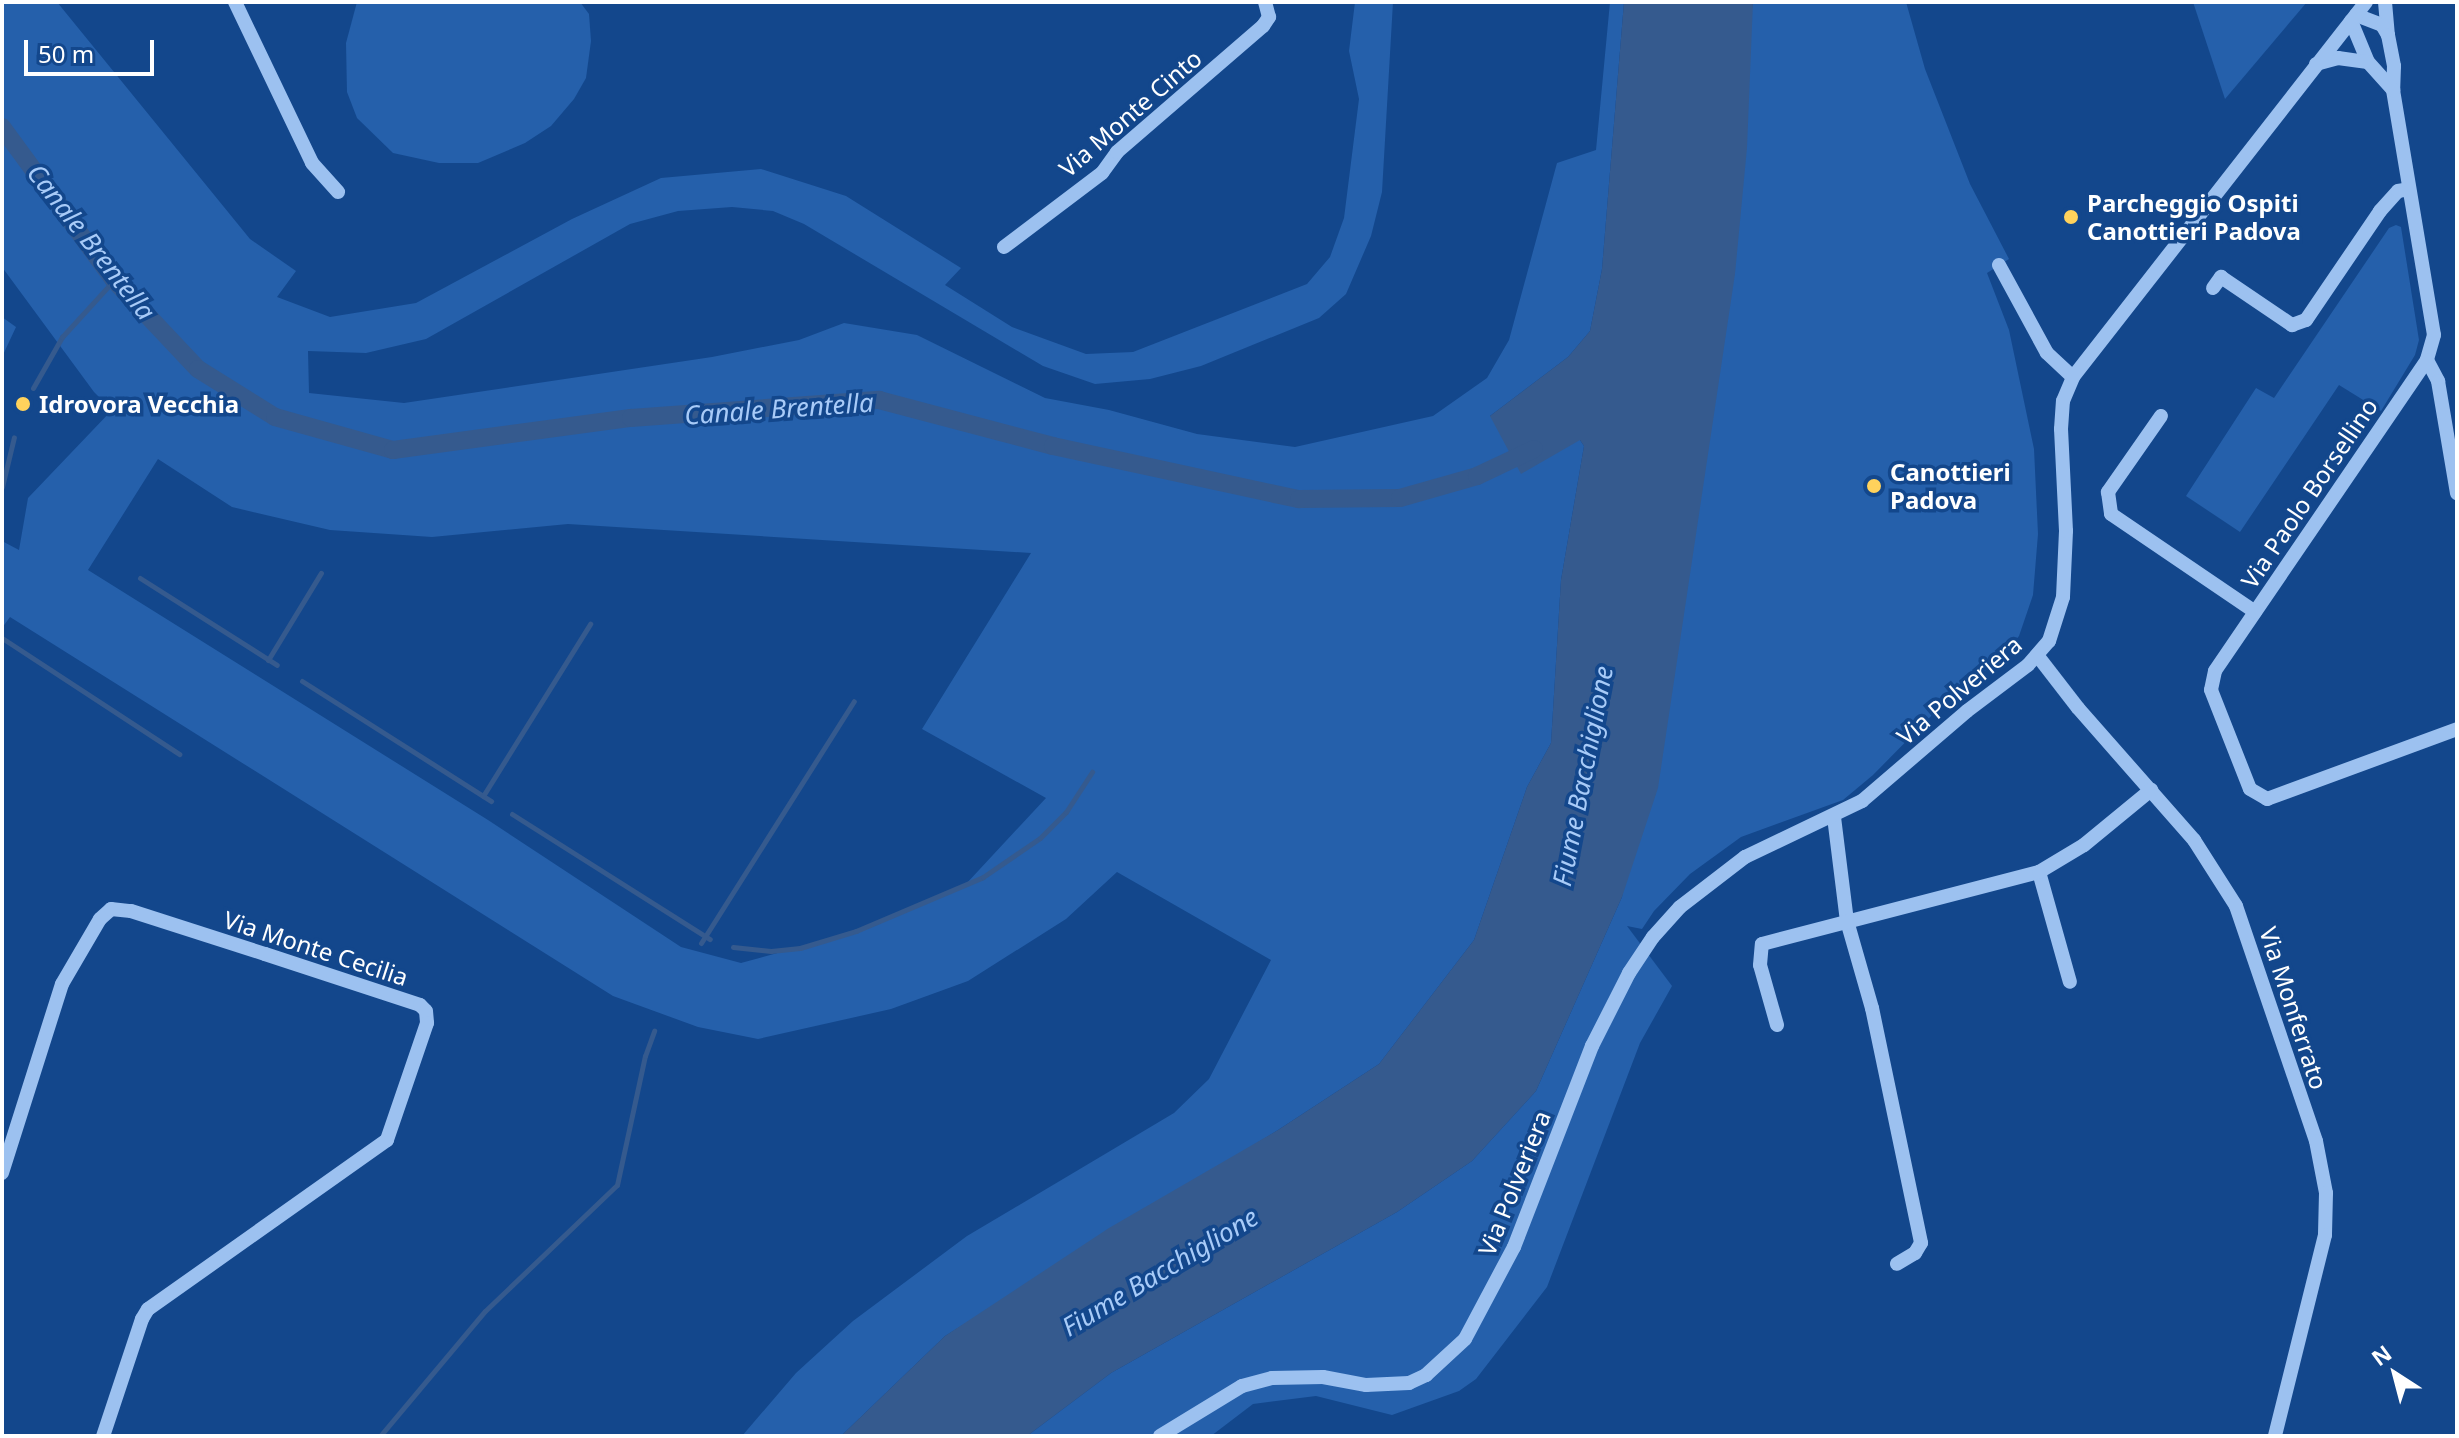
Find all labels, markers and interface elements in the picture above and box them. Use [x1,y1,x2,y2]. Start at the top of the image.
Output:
scale bar [28,24,158,74]
text: 50 m [38,37,94,70]
street label: Via Monte Cinto [1053,43,1207,183]
water label: Canale Brentella [20,158,162,326]
place label: Parcheggio Ospiti Canottieri Padova [2087,189,2301,245]
marker: Parcheggio Ospiti Canottieri Padova [2062,208,2080,226]
water label: Canale Brentella [683,387,875,431]
place label: Idrovora Vecchia [39,390,239,418]
street label: Via Paolo Borsellino [2235,393,2383,593]
marker: Idrovora Vecchia [14,395,32,413]
place label: Canottieri Padova [1890,458,2011,514]
marker: Canottieri Padova [1865,477,1883,495]
street label: Via Polveriera [1891,630,2027,750]
water label: Fiume Bacchiglione [1546,663,1620,889]
street label: Via Monte Cecilia [220,905,412,991]
street label: Via Monferrato [2254,923,2334,1093]
street label: Via Polveriera [1472,1106,1556,1260]
water label: Fiume Bacchiglione [1056,1201,1264,1343]
north arrow [2355,1334,2435,1414]
text: N [2365,1337,2397,1372]

